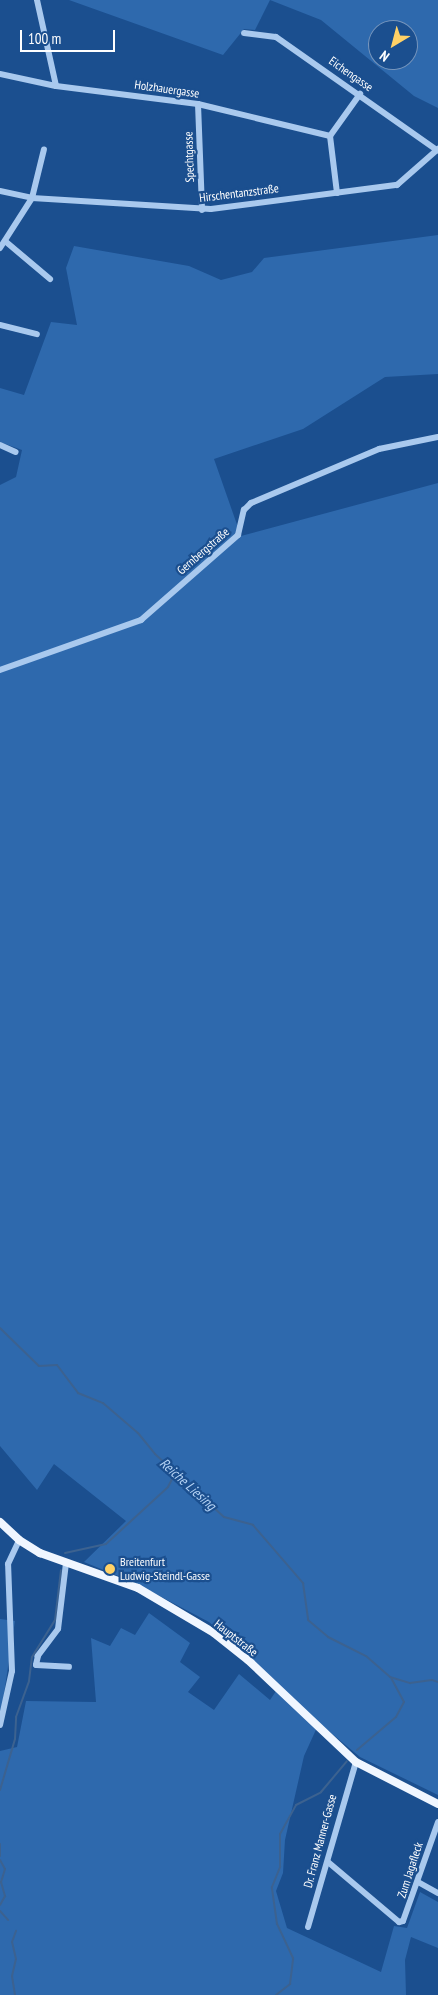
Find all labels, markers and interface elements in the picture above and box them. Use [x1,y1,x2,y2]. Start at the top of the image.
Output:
scale bar [22,20,118,52]
north arrow [368,20,418,70]
text: 100 m [28,29,61,48]
text: N [376,47,393,66]
street label: Eichengasse [326,54,376,94]
street label: Holzhauergasse [134,77,200,101]
street label: Spechtgasse [181,131,197,183]
street label: Hirschentanzstraße [198,181,280,205]
street label: Gernbergstraße [174,524,232,578]
water label: Reiche Liesing [157,1455,219,1513]
place label: Breitenfurt Ludwig-Steindl-Gasse [120,1555,210,1583]
marker: Breitenfurt Ludwig-Steindl-Gasse [104,1563,116,1575]
street label: Hauptstraße [211,1617,261,1659]
street label: Dr. Franz Manner-Gasse [300,1792,340,1890]
street label: Zum Jagafleck [394,1840,426,1900]

